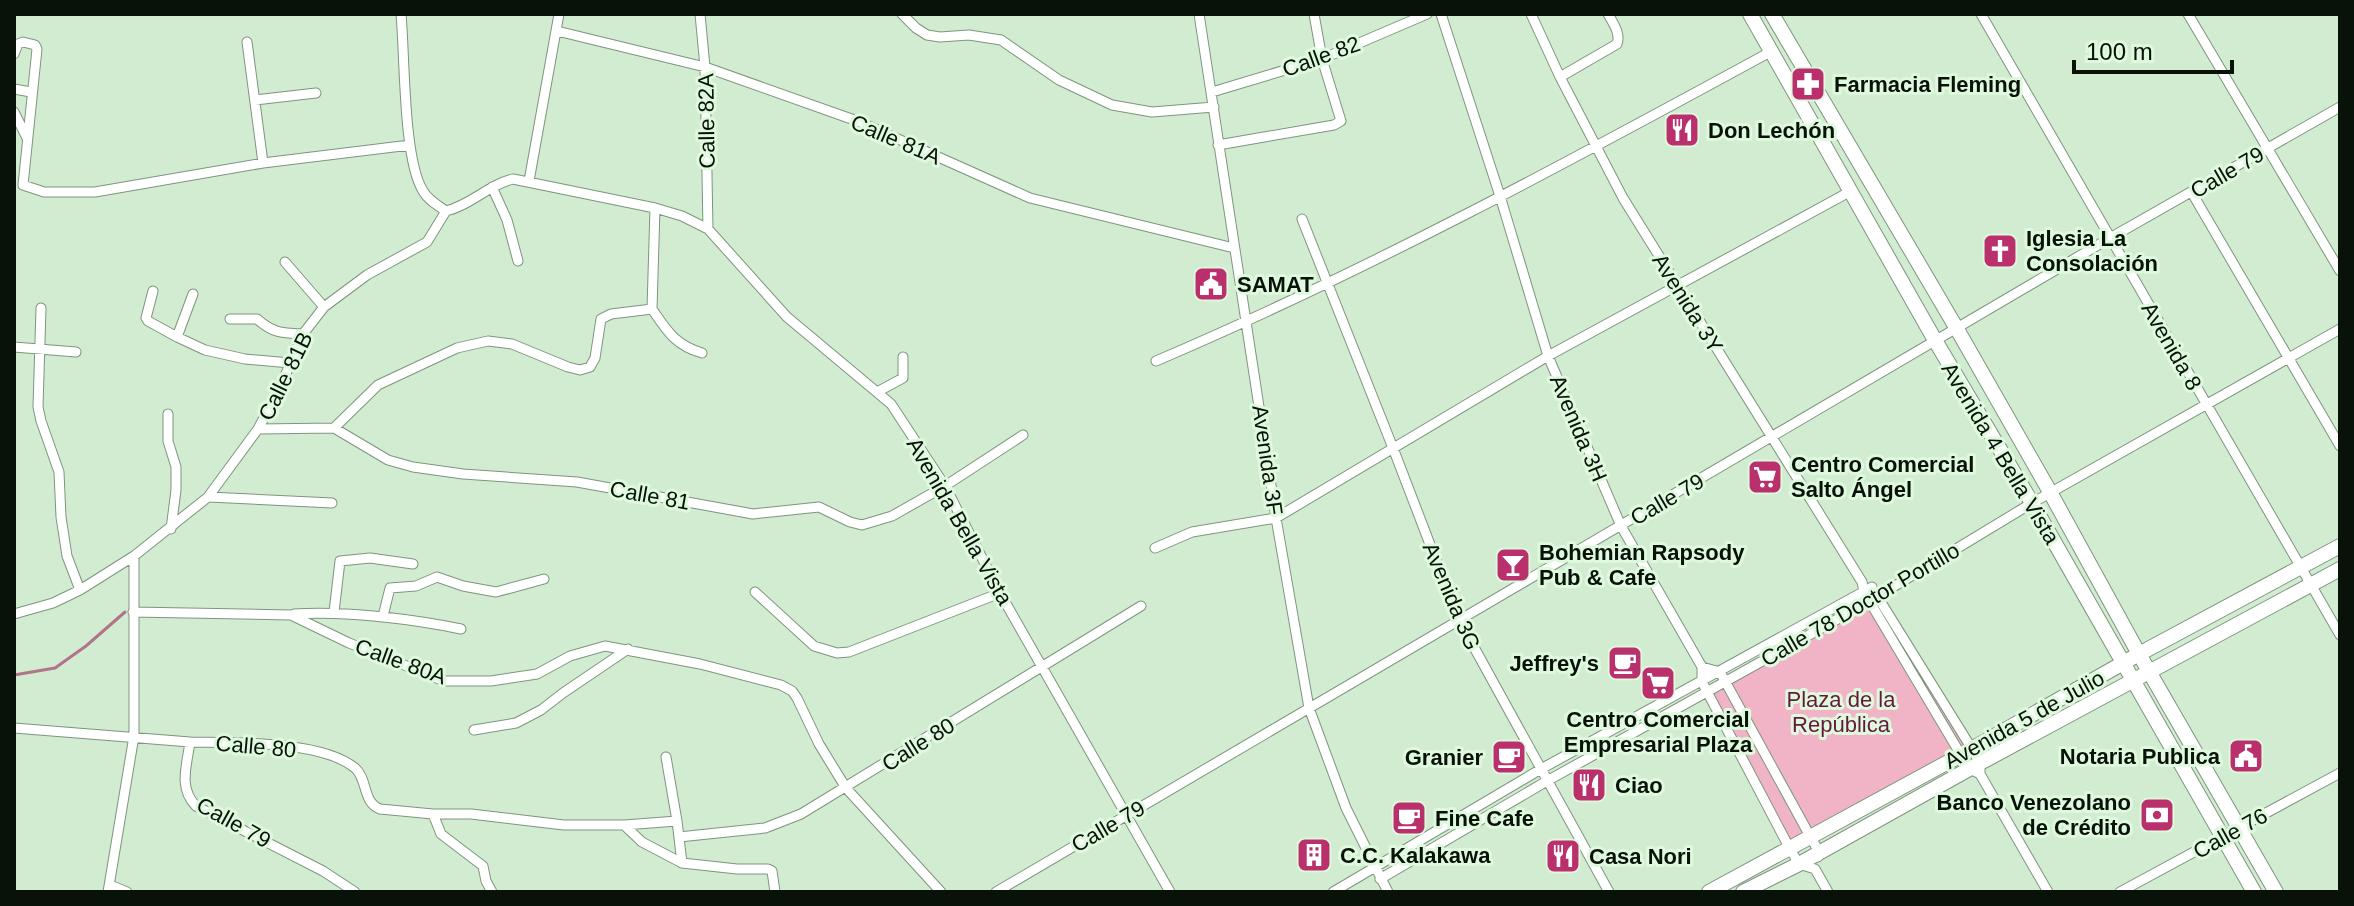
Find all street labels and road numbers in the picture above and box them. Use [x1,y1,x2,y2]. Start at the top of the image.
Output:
street label: Calle 82 [1279,31,1363,82]
street label: Calle 82A [693,73,720,169]
street label: Calle 81A [847,109,945,170]
street label: Calle 79 [2186,141,2268,203]
street label: Avenida 3Y [1647,249,1728,358]
street label: Avenida 8 [2136,298,2207,395]
street label: Calle 81B [253,328,318,425]
street label: Avenida 4 Bella Vista [1937,358,2065,549]
street label: Avenida 3H [1545,371,1612,485]
street label: Avenida 3F [1247,403,1288,517]
street label: Avenida Bella Vista [902,433,1018,610]
street label: Calle 79 [1626,468,1708,530]
street label: Calle 81 [608,476,692,515]
street label: Calle 78 Doctor Portillo [1757,537,1964,672]
street label: Avenida 3G [1418,539,1485,654]
street label: Calle 80A [352,633,450,690]
street label: Avenida 5 de Julio [1940,665,2109,774]
street label: Calle 80 [877,712,959,776]
street label: Calle 80 [215,731,297,762]
street label: Calle 79 [192,792,275,853]
street label: Calle 79 [1067,795,1149,857]
street label: Calle 76 [2189,803,2272,864]

